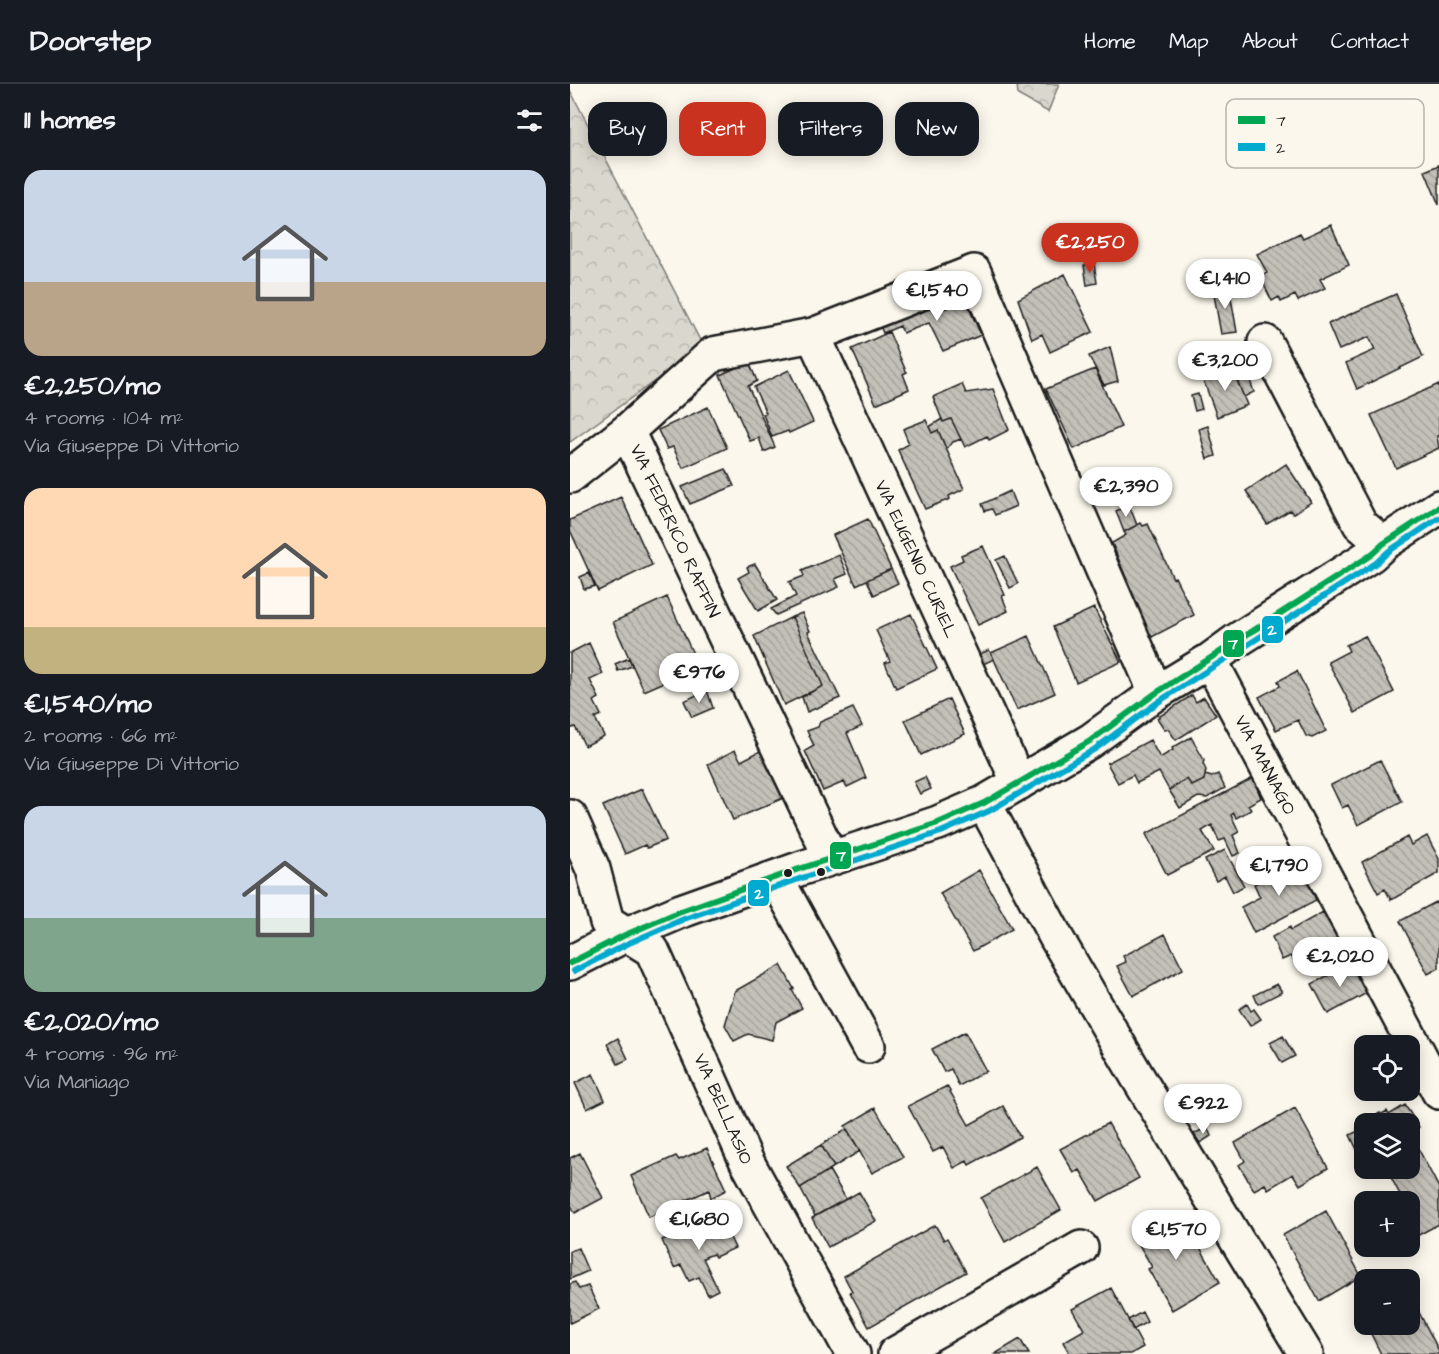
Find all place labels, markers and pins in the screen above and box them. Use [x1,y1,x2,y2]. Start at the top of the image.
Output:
pin: €2,250 [1041,223,1139,274]
pin: €1,410 [1176,259,1274,310]
pin: €1,540 [888,271,986,322]
pin: €3,200 [1176,341,1274,392]
pin: €2,390 [1077,467,1175,518]
pin: €976 [663,653,735,704]
pin: €1,790 [1230,846,1328,897]
unlabelled marker [815,866,827,878]
unlabelled marker [782,867,794,879]
pin: €2,020 [1291,937,1389,988]
pin: €922 [1167,1084,1239,1135]
pin: €1,680 [650,1200,748,1251]
pin: €1,570 [1127,1210,1225,1261]

